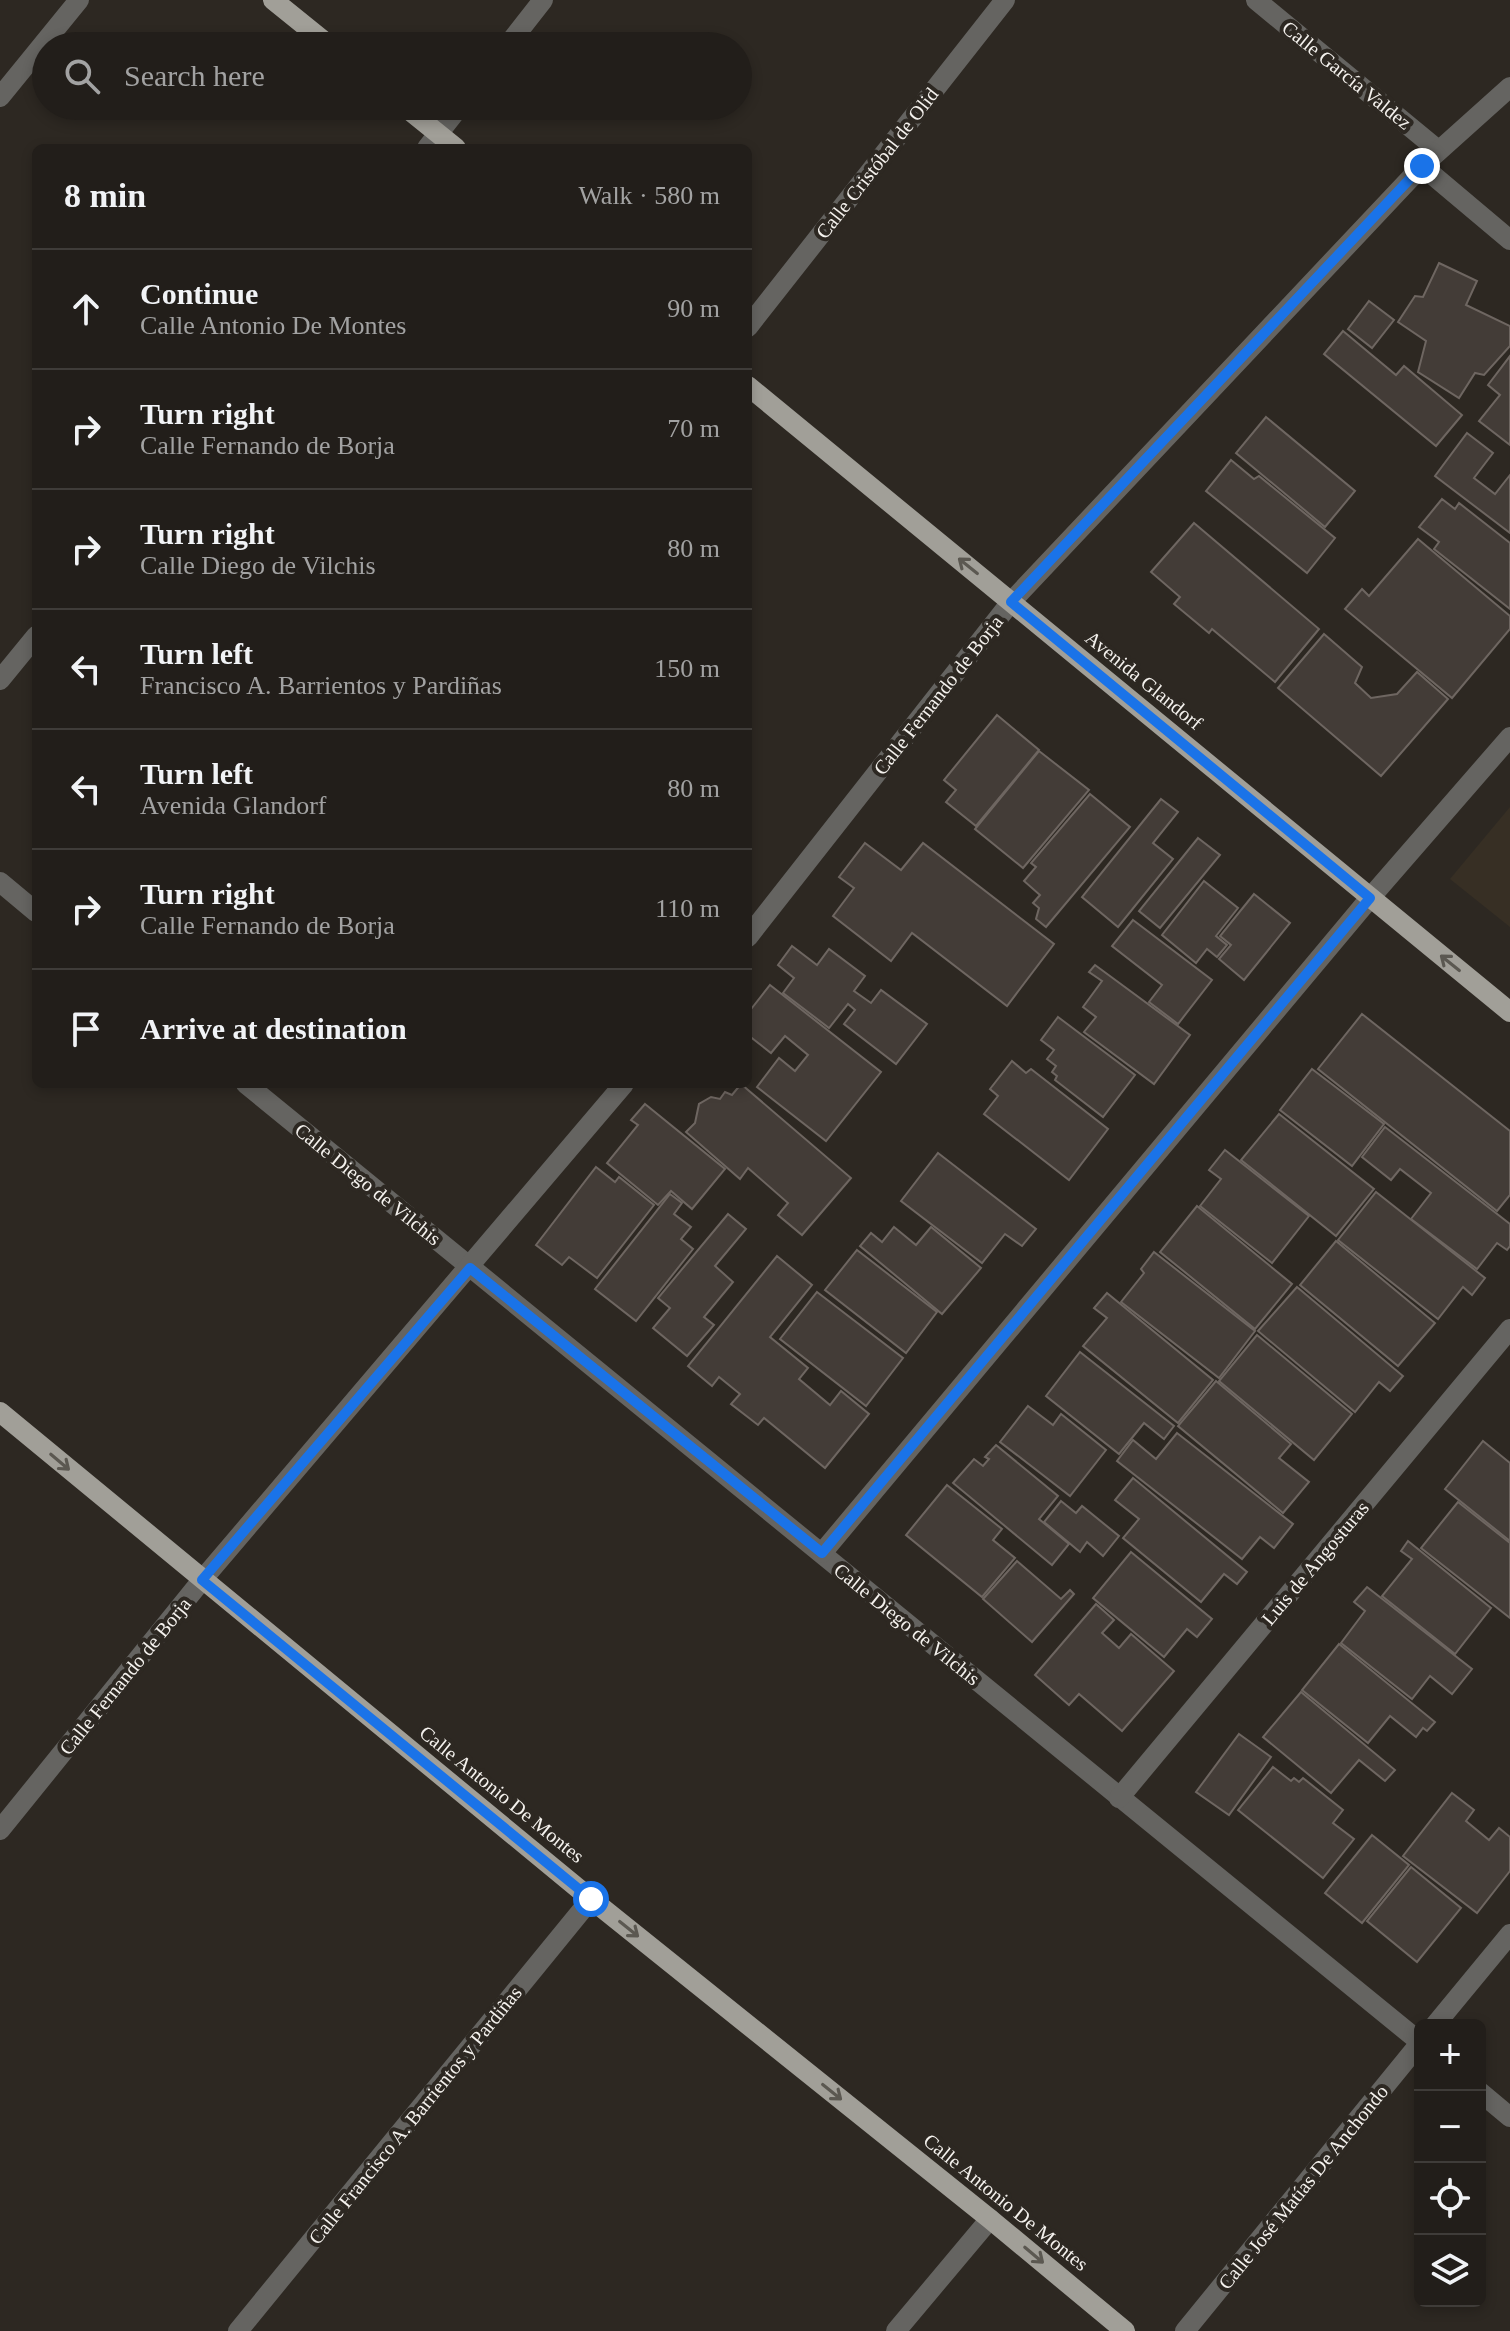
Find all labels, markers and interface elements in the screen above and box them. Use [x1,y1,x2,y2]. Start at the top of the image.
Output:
street label: Calle García Valdez [1278,16,1416,134]
search box [32,32,752,120]
icon: search [60,54,104,98]
text: Search here [124,59,265,92]
street label: Calle Cristóbal de Olid [811,83,943,243]
route end [1404,148,1440,184]
text: 8 min [64,177,146,214]
text: Walk · 580 m [578,181,720,210]
text: Continue [140,277,258,310]
icon: ahead [64,287,108,331]
text: 90 m [667,294,720,323]
text: Calle Antonio De Montes [140,311,406,340]
text: Turn right [140,397,275,430]
icon: right [64,407,108,451]
text: 70 m [667,414,720,443]
text: Calle Fernando de Borja [140,431,395,460]
text: Turn right [140,517,275,550]
icon: right [64,527,108,571]
text: 80 m [667,534,720,563]
text: Calle Diego de Vilchis [140,551,376,580]
one-way arrow [958,557,979,575]
street label: Calle Fernando de Borja [869,611,1008,780]
street label: Avenida Glandorf [1081,626,1207,734]
text: Turn left [140,637,253,670]
icon: left [64,647,108,691]
text: 150 m [654,654,720,683]
text: Francisco A. Barrientos y Pardiñas [140,671,502,700]
text: Turn left [140,757,253,790]
icon: left [64,767,108,811]
text: 80 m [667,774,720,803]
text: Avenida Glandorf [140,791,327,820]
text: Turn right [140,877,275,910]
icon: right [64,887,108,931]
text: 110 m [655,894,720,923]
text: Calle Fernando de Borja [140,911,395,940]
one-way arrow [1440,954,1461,972]
icon: arrive [64,1007,108,1051]
text: Arrive at destination [140,1012,407,1045]
street label: Calle Diego de Vilchis [290,1118,445,1250]
one-way arrow [49,1453,70,1471]
street label: Luis de Angosturas [1257,1497,1374,1630]
street label: Calle Diego de Vilchis [829,1558,984,1690]
street label: Calle Fernando de Borja [55,1593,196,1760]
street label: Calle Antonio De Montes [415,1721,589,1867]
route start [573,1881,609,1917]
one-way arrow [618,1920,639,1938]
street label: Calle Francisco A. Barrientos y Pardiñas [304,1981,527,2249]
map controls [1414,2019,1486,2307]
button: + [1414,2019,1486,2091]
street label: Calle José Matías De Anchondo [1214,2080,1392,2294]
one-way arrow [821,2083,842,2101]
button: − [1414,2091,1486,2163]
street label: Calle Antonio De Montes [919,2129,1093,2275]
button: locate [1414,2163,1486,2235]
button: layers [1414,2235,1486,2307]
one-way arrow [1023,2246,1044,2264]

